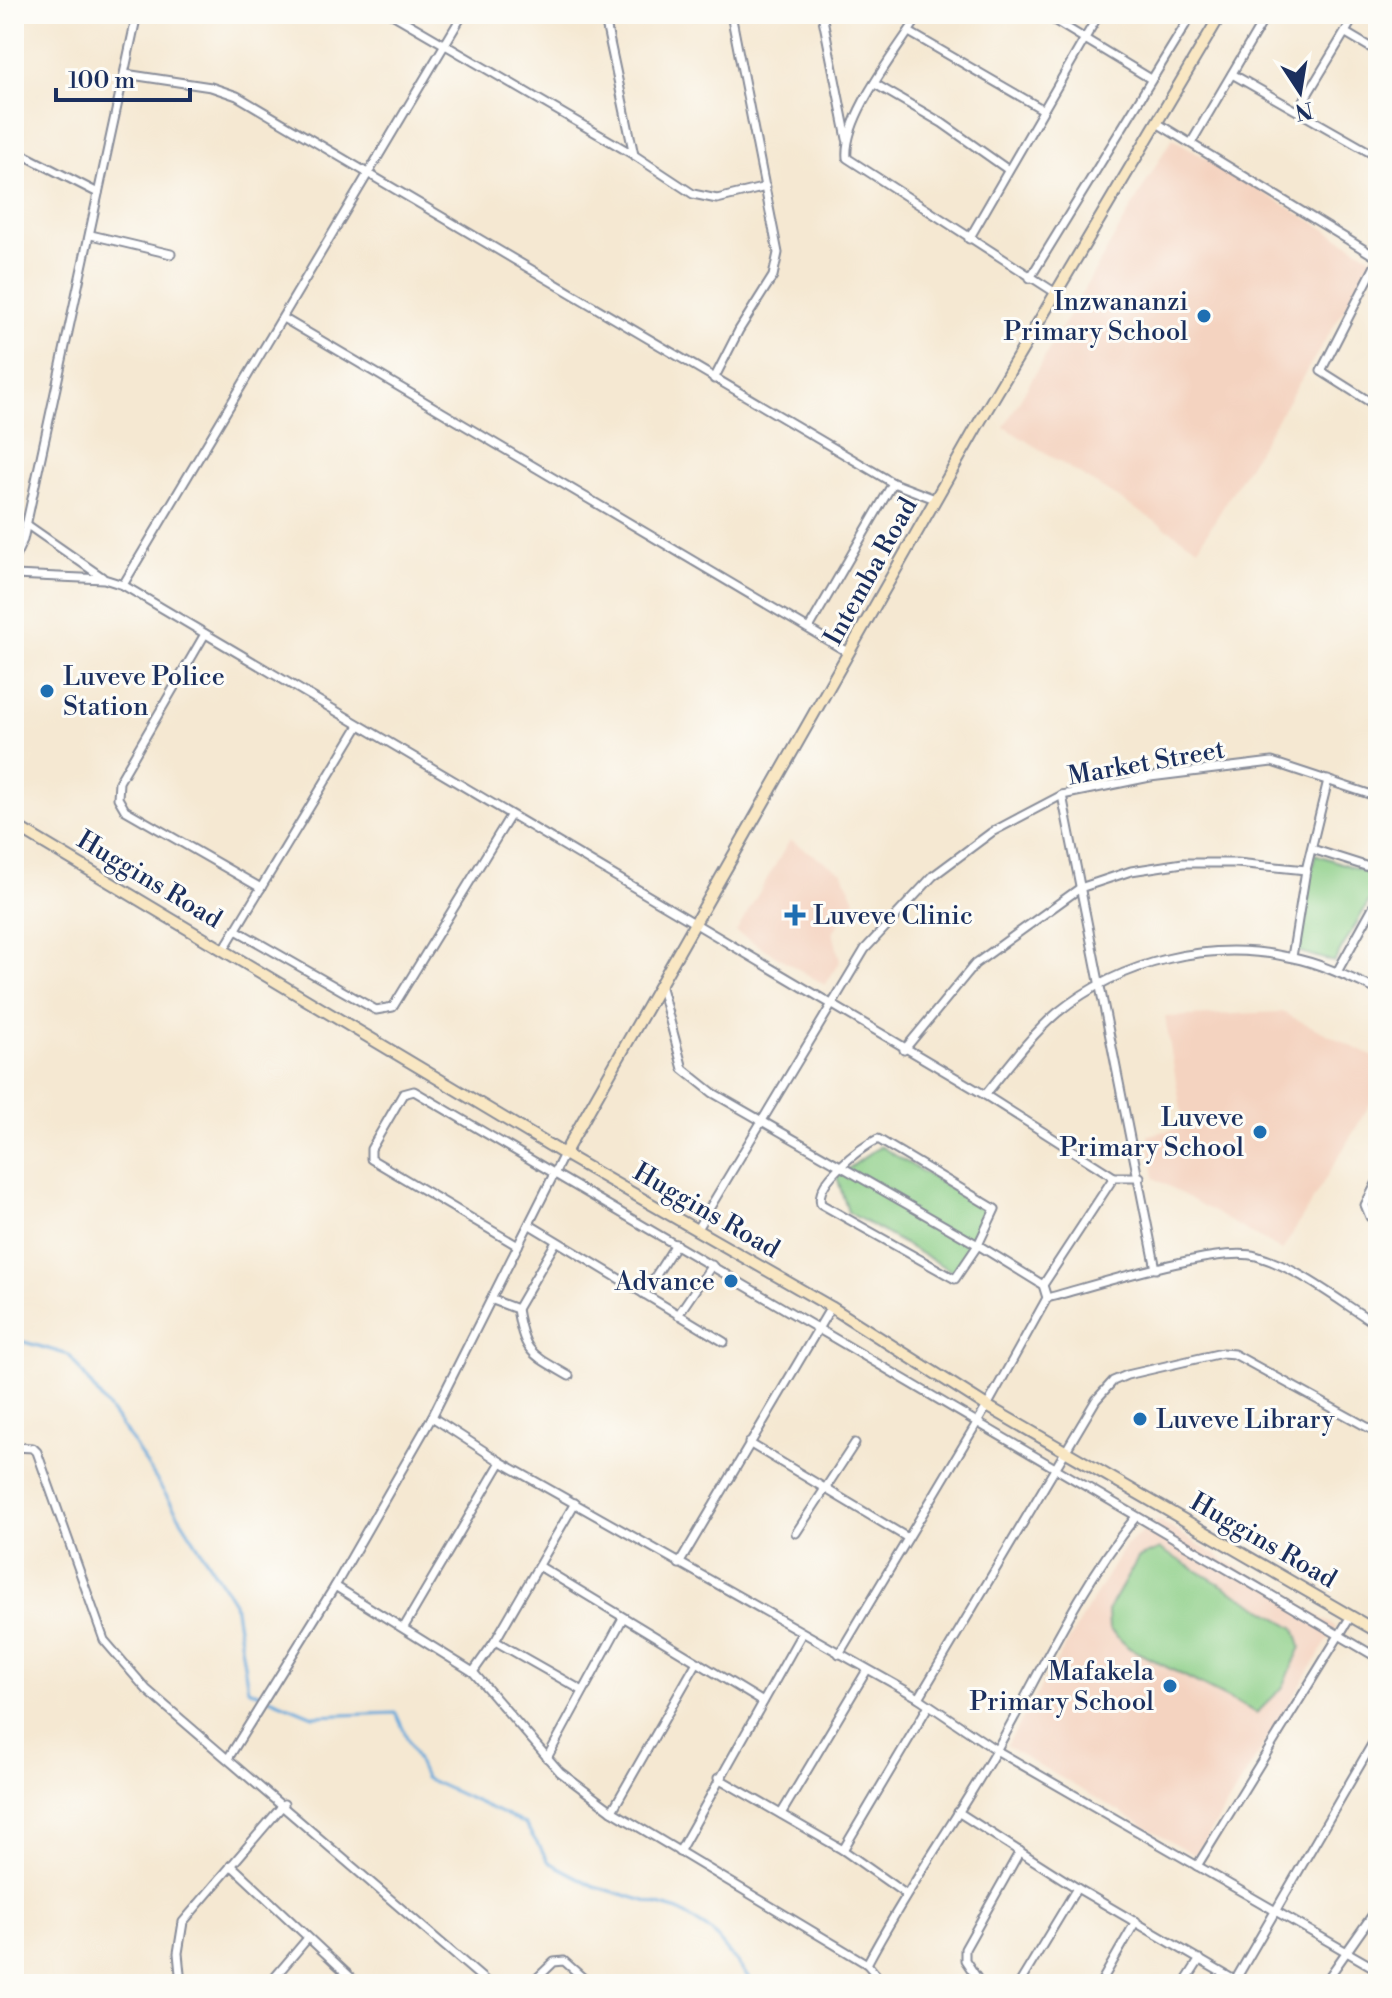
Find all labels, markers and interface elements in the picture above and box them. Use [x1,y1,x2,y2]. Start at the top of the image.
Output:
scale bar [56,52,190,102]
north arrow [1260,52,1340,132]
text: 100 m [68,66,135,96]
text: N [1292,95,1315,125]
place label: Inzwananzi Primary School [1004,286,1188,348]
marker: Inzwananzi Primary School [1195,307,1213,325]
street label: Intemba Road [817,492,925,651]
place label: Luveve Police Station [63,661,225,723]
marker: Luveve Police Station [38,682,56,700]
street label: Market Street [1065,733,1227,793]
street label: Huggins Road [71,824,228,936]
place label: Luveve Clinic [813,900,973,932]
marker: Luveve Clinic [784,904,806,926]
place label: Luveve Primary School [1060,1102,1244,1164]
marker: Luveve Primary School [1251,1123,1269,1141]
street label: Huggins Road [628,1156,786,1266]
place label: Advance [614,1266,715,1298]
marker: Advance [722,1272,740,1290]
place label: Luveve Library [1156,1404,1335,1436]
marker: Luveve Library [1131,1410,1149,1428]
street label: Huggins Road [1185,1486,1343,1596]
place label: Mafakela Primary School [970,1656,1155,1718]
marker: Mafakela Primary School [1161,1677,1179,1695]

